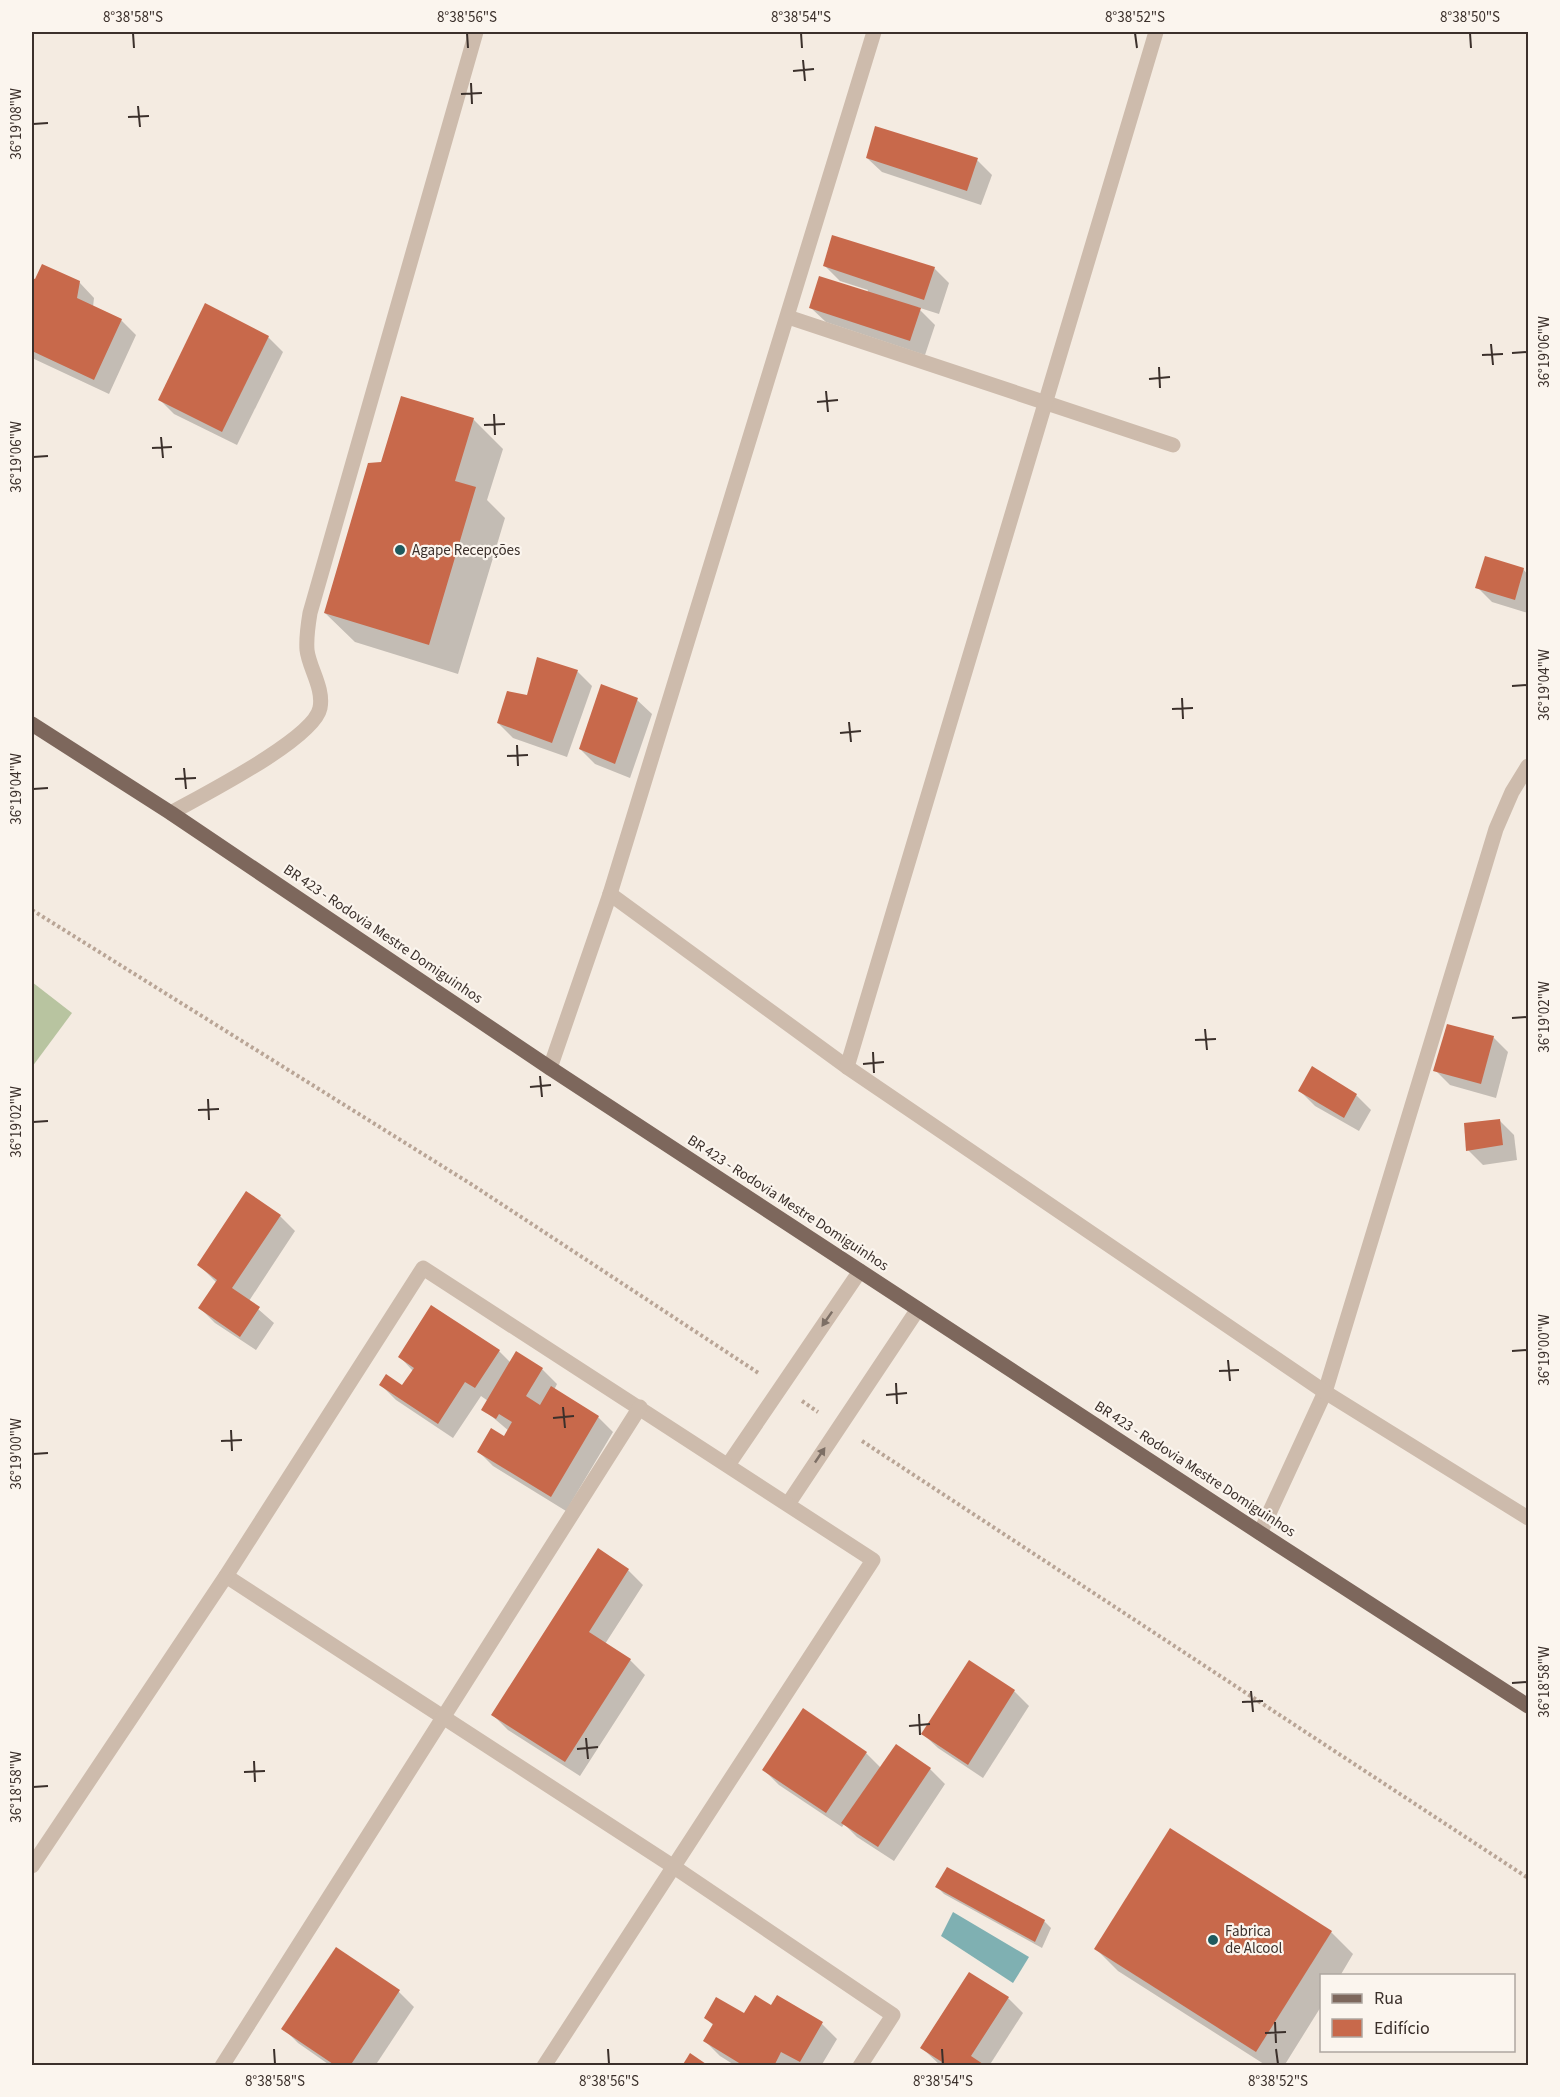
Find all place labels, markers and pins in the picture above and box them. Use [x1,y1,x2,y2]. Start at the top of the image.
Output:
place label: Agape Recepções [412,540,520,561]
marker: Agape Recepções [393,543,407,557]
place label: Fabrica de Alcool [1225,1921,1283,1959]
marker: Fabrica de Alcool [1206,1933,1220,1947]

